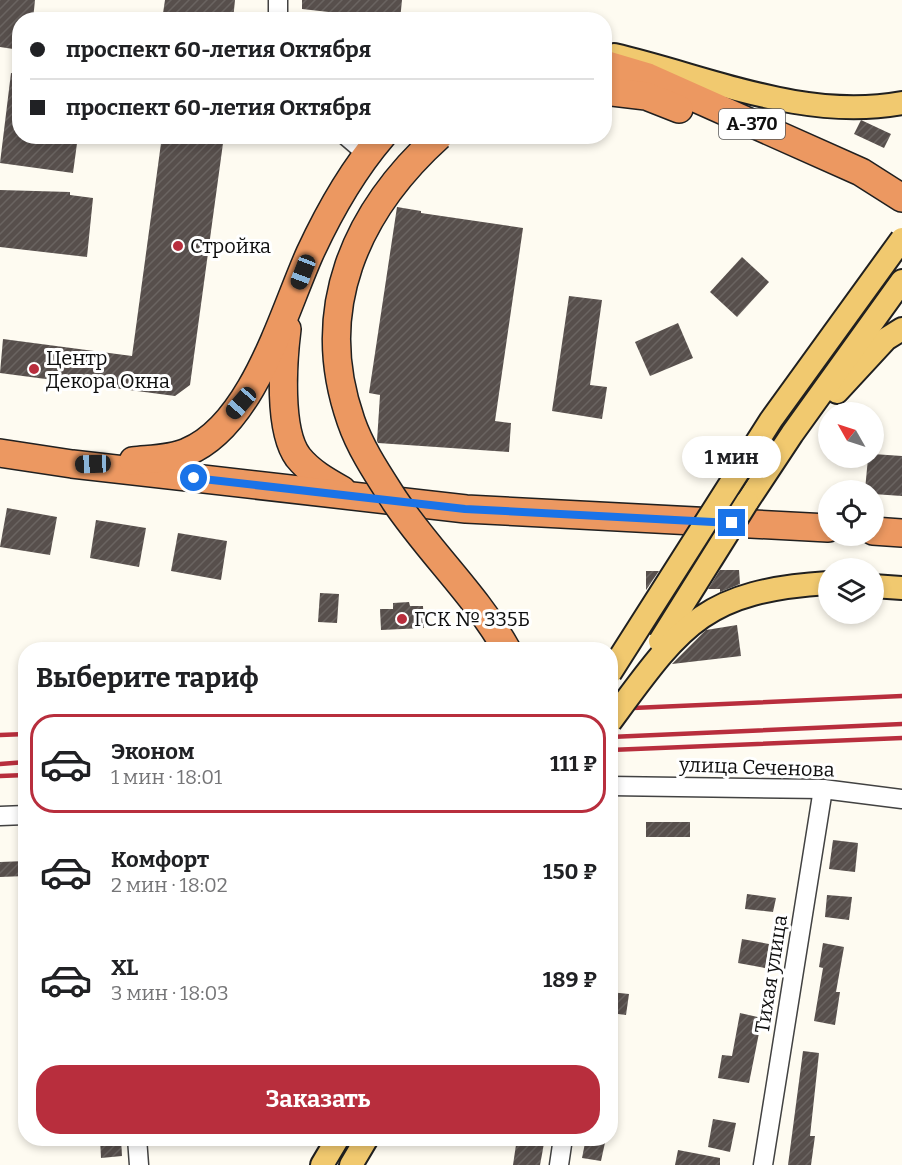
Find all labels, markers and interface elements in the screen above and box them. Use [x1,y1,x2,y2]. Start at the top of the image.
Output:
text: проспект 60-летия Октября [66,36,371,63]
text: проспект 60-летия Октября [66,94,371,121]
road number: А-370 [719,109,785,139]
place label: Стройка [190,234,271,258]
marker: Стройка [171,239,185,253]
car [288,252,318,292]
place label: Центр Декора Окна [46,346,170,393]
marker: Центр Декора Окна [27,362,41,376]
car [222,384,260,422]
north arrow [818,402,884,468]
map controls [818,402,884,624]
callout: 1 мин [682,436,782,478]
text: 1 мин [704,445,759,469]
car [75,454,111,474]
route start [180,464,207,491]
button: locate [818,480,884,546]
route end [718,509,745,536]
button: layers [818,558,884,624]
place label: ГСК № 335Б [414,607,530,631]
marker: ГСК № 335Б [395,612,409,626]
text: Выберите тариф [36,662,259,694]
icon: car [39,737,93,791]
text: Эконом [111,738,194,765]
text: 111 ₽ [550,750,597,777]
street label: улица Сеченова [678,752,835,782]
text: 1 мин · 18:01 [111,765,222,789]
icon: car [39,845,93,899]
text: Комфорт [111,846,209,873]
text: 150 ₽ [543,858,597,885]
text: 2 мин · 18:02 [111,873,228,897]
street label: Тихая улица [750,913,792,1035]
icon: car [39,953,93,1007]
text: XL [111,954,138,981]
text: 189 ₽ [543,966,597,993]
text: 3 мин · 18:03 [111,981,229,1005]
button: Заказать [36,1065,600,1134]

